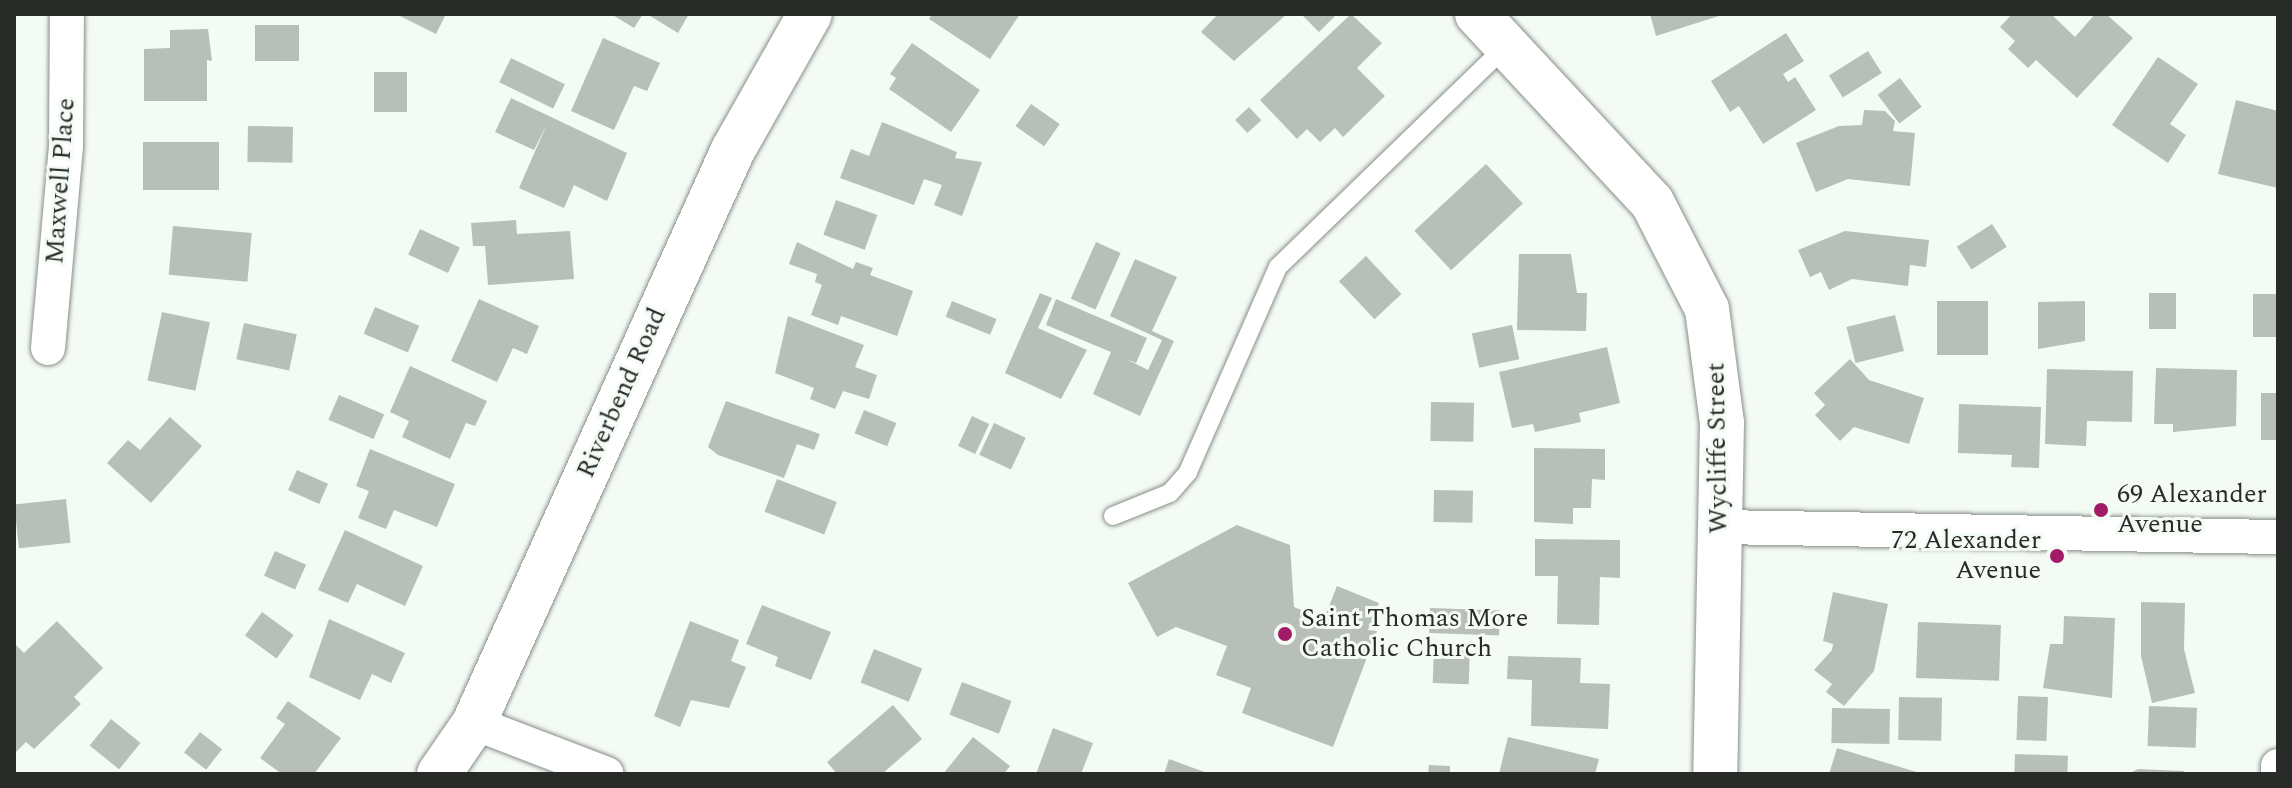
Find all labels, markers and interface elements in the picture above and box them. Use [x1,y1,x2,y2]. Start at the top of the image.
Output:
street label: Maxwell Place [40,97,82,265]
street label: Riverbend Road [571,303,673,483]
street label: Wycliffe Street [1701,362,1735,534]
place label: 69 Alexander Avenue [2117,479,2267,540]
marker: 69 Alexander Avenue [2092,501,2110,519]
place label: 72 Alexander Avenue [1891,525,2041,586]
marker: 72 Alexander Avenue [2048,547,2066,565]
place label: Saint Thomas More Catholic Church [1301,603,1528,664]
marker: Saint Thomas More Catholic Church [1276,625,1294,643]

